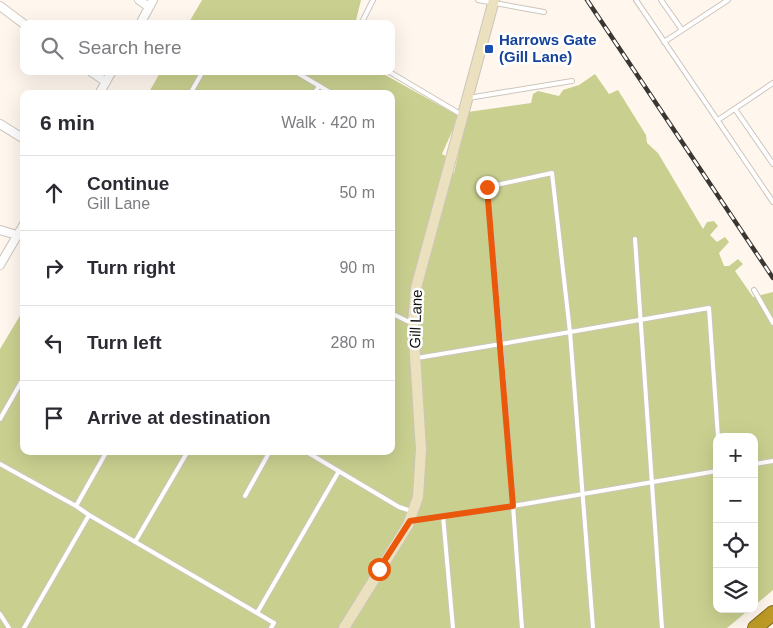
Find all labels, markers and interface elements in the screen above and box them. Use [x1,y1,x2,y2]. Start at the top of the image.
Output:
search box [20,20,395,75]
place label: Harrows Gate (Gill Lane) [499,31,597,65]
icon: search [38,34,66,62]
text: Search here [78,37,182,58]
marker: Harrows Gate (Gill Lane) [483,43,495,55]
text: 6 min [40,111,95,134]
text: Walk · 420 m [281,114,375,131]
text: Continue [87,173,169,194]
route end [476,176,499,199]
icon: ahead [40,179,68,207]
text: 50 m [339,184,375,201]
text: Gill Lane [87,195,150,212]
icon: right [40,254,68,282]
text: Turn right [87,257,175,278]
text: 90 m [339,259,375,276]
street label: Gill Lane [406,289,425,349]
icon: left [40,329,68,357]
text: Turn left [87,332,162,353]
text: 280 m [331,334,375,351]
icon: arrive [40,404,68,432]
text: Arrive at destination [87,407,271,428]
map controls [713,433,758,613]
button: + [713,433,758,478]
button: − [713,478,758,523]
button: locate [713,523,758,568]
route start [368,558,391,581]
button: layers [713,568,758,613]

